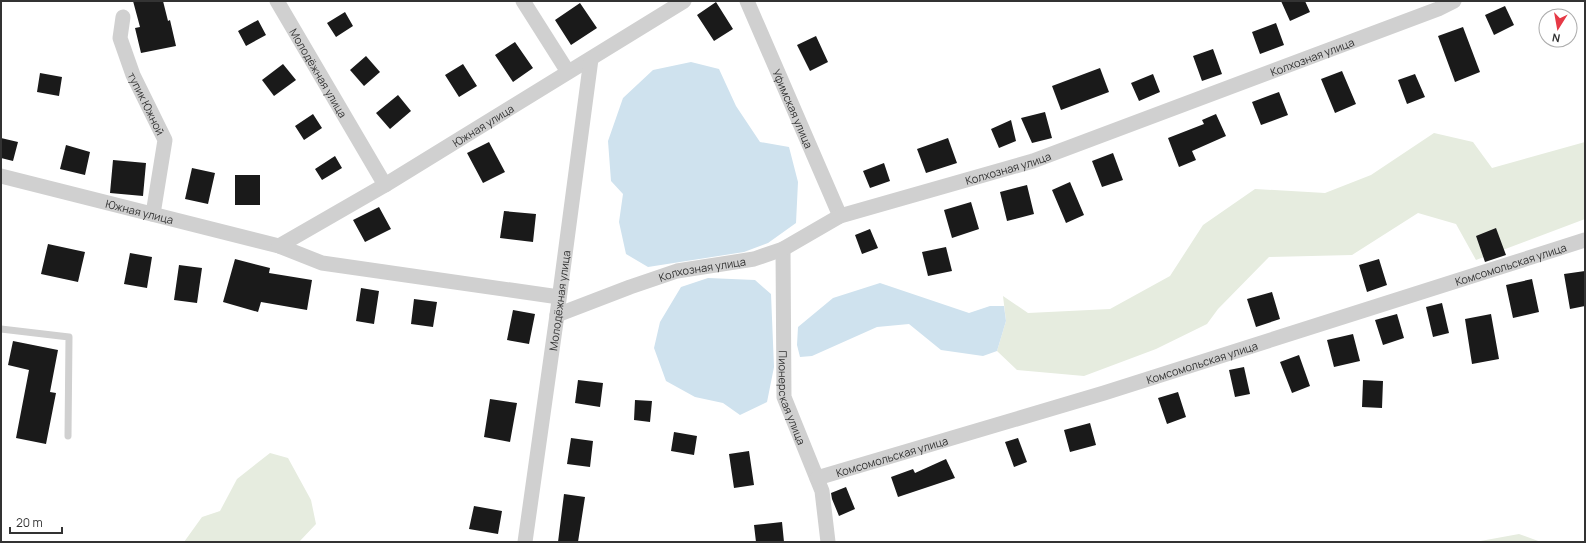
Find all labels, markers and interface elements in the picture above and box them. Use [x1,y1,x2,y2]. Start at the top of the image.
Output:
north arrow [1538,8,1578,48]
street label: Молодёжная улица [287,25,351,120]
text: N [1551,30,1561,46]
street label: Колхозная улица [1268,34,1356,79]
street label: Уфимская улица [770,66,817,150]
street label: тупик Южной [125,69,169,137]
street label: Южная улица [449,100,516,150]
street label: Колхозная улица [963,148,1053,187]
street label: Южная улица [104,195,175,227]
street label: Комсомольская улица [1453,239,1568,288]
street label: Молодёжная улица [545,249,573,352]
street label: Колхозная улица [656,253,747,284]
street label: Комсомольская улица [1144,337,1259,387]
street label: Пионерская улица [776,350,810,447]
street label: Комсомольская улица [834,432,950,480]
scale bar [10,509,62,535]
text: 20 m [16,514,43,531]

